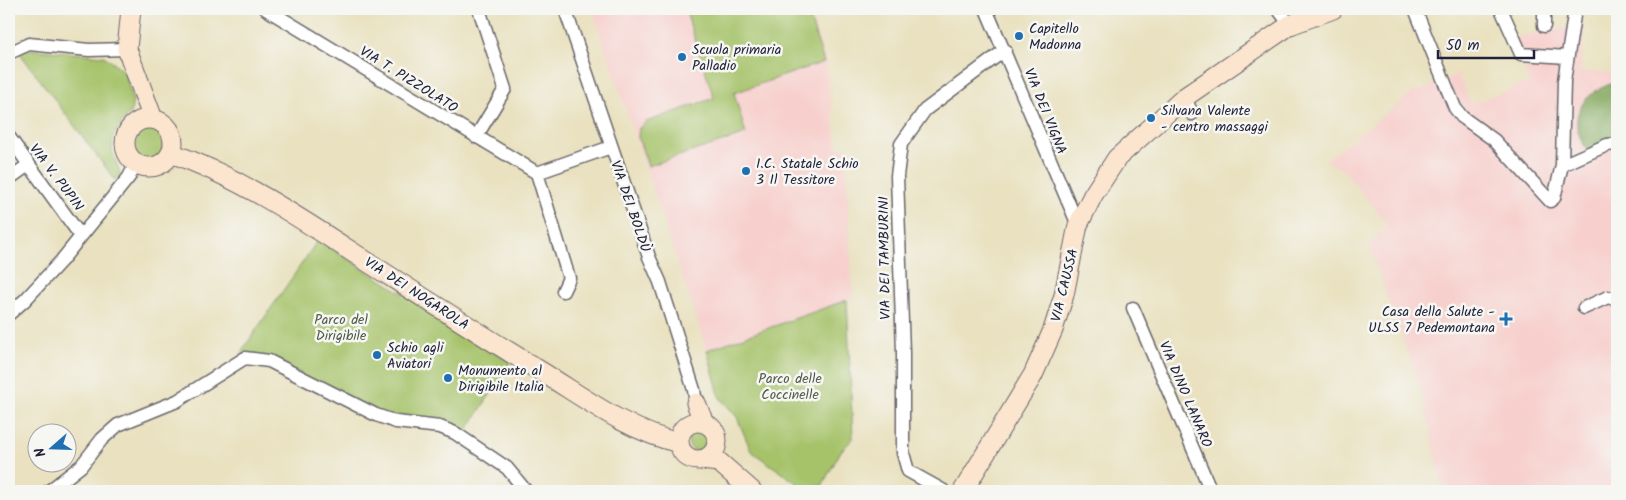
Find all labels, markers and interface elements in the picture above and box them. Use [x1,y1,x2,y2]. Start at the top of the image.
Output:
place label: Capitello Madonna [1029,18,1081,56]
scale bar [1438,28,1535,60]
marker: Capitello Madonna [1013,30,1025,42]
text: 50 m [1446,34,1480,58]
place label: Scuola primaria Palladio [692,39,781,77]
street label: VIA T. PIZZOLATO [355,41,462,119]
marker: Scuola primaria Palladio [676,51,688,63]
street label: VIA DEI VIGNA [1018,65,1072,158]
place label: Silvana Valente - centro massaggi [1161,100,1269,138]
marker: Silvana Valente - centro massaggi [1145,112,1157,124]
street label: VIA V. PUPIN [23,139,89,216]
place label: I.C. Statale Schio 3 Il Tessitore [756,153,859,191]
street label: VIA DEI BOLDÙ [604,158,656,255]
marker: I.C. Statale Schio 3 Il Tessitore [740,165,752,177]
street label: VIA DEI TAMBURINI [873,196,897,320]
street label: VIA CAUSSA [1045,246,1085,324]
street label: VIA DEI NOGAROLA [360,252,473,336]
place label: Casa della Salute - ULSS 7 Pedemontana [1368,301,1495,339]
park label: Parco del Dirigibile [314,309,368,347]
marker: Casa della Salute - ULSS 7 Pedemontana [1499,312,1513,326]
place label: Schio agli Aviatori [387,337,444,375]
street label: VIA DINO LANARO [1153,338,1218,451]
marker: Schio agli Aviatori [371,349,383,361]
place label: Monumento al Dirigibile Italia [458,360,544,398]
park label: Parco delle Coccinelle [758,368,822,406]
marker: Monumento al Dirigibile Italia [442,372,454,384]
north arrow [28,422,78,472]
text: N [29,444,53,460]

